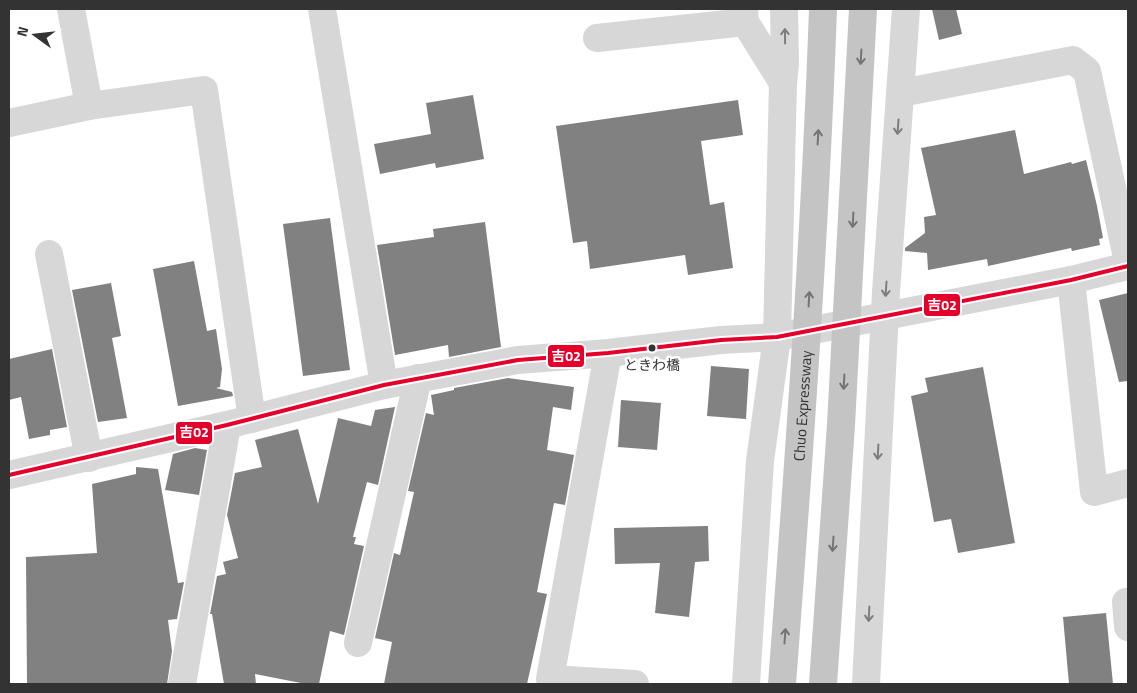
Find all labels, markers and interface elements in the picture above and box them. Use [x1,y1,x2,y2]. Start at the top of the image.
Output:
north arrow [10,10,60,60]
text: N [11,24,33,39]
one-way arrow [780,29,790,45]
one-way arrow [856,49,866,65]
one-way arrow [894,119,903,135]
one-way arrow [814,129,823,145]
one-way arrow [848,211,857,227]
one-way arrow [882,281,891,297]
one-way arrow [804,291,813,307]
line badge: 吉02 [923,293,961,317]
text: 吉02 [927,294,957,315]
marker: ときわ橋 [647,343,657,353]
line badge: 吉02 [547,344,585,368]
text: 吉02 [551,345,581,366]
street label: Chuo Expressway [787,350,817,462]
place label: ときわ橋 [624,354,680,375]
one-way arrow [839,374,848,390]
line badge: 吉02 [175,421,213,445]
text: 吉02 [179,421,209,442]
one-way arrow [873,443,882,459]
one-way arrow [828,536,837,552]
one-way arrow [865,606,874,622]
one-way arrow [781,628,790,644]

